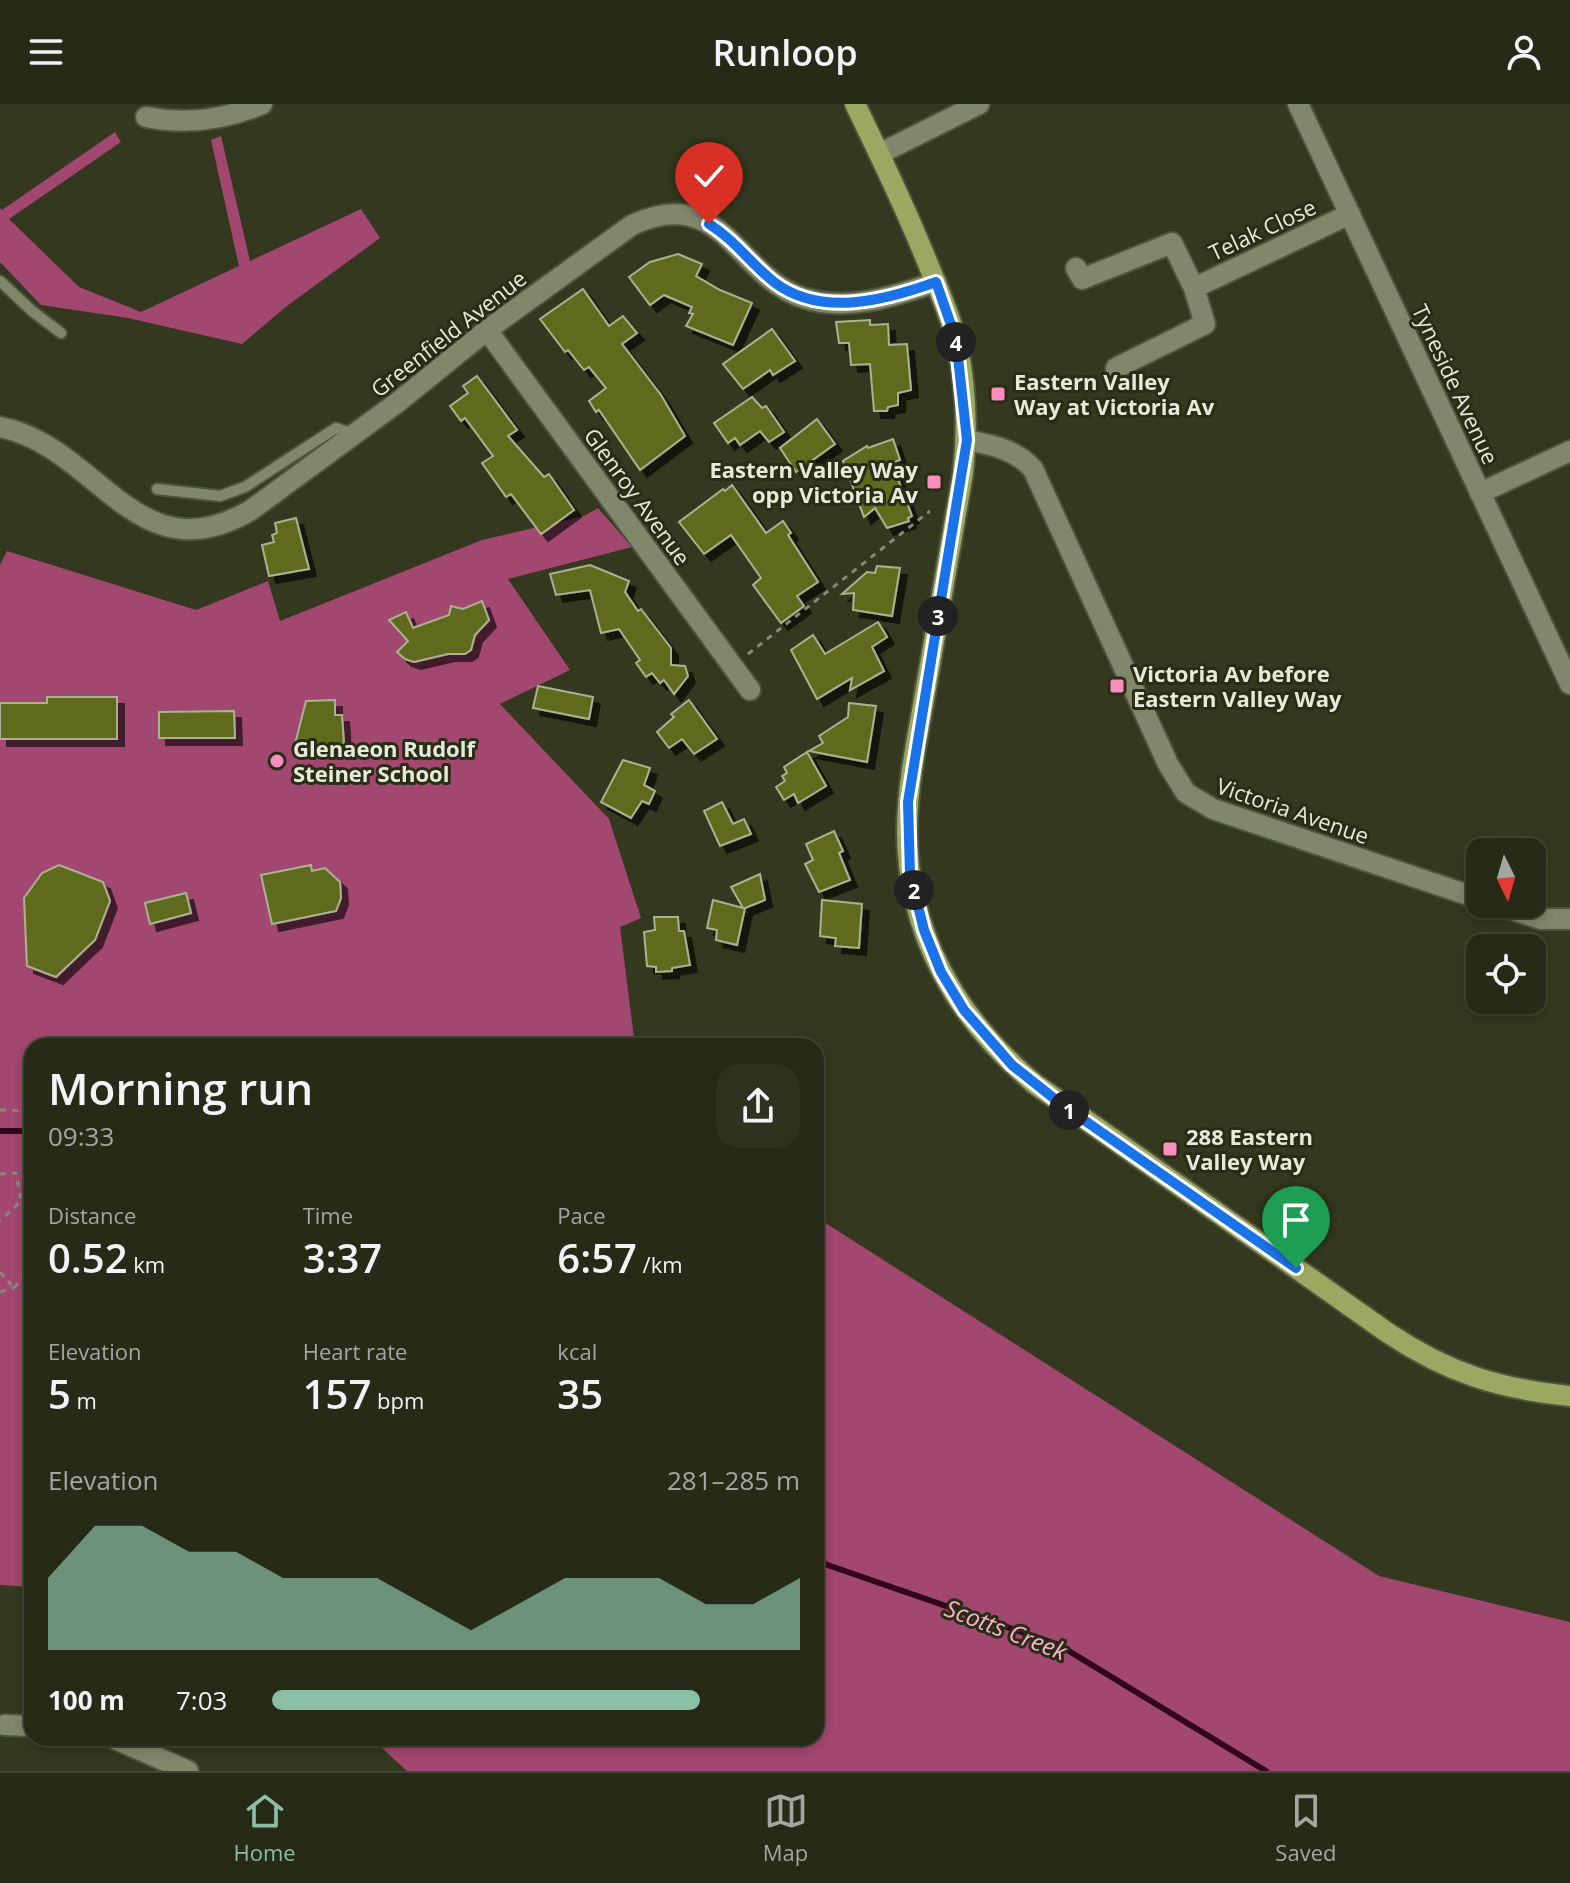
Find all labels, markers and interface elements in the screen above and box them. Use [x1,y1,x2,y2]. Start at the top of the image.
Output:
text: Runloop [712,28,858,77]
icon: menu [24,30,68,74]
icon: person [1502,30,1546,74]
pin [675,142,743,224]
icon: check [687,154,731,198]
street label: Telak Close [1204,191,1320,267]
street label: Greenfield Avenue [364,263,532,403]
street label: Tyneside Avenue [1406,299,1506,469]
pin: 4 [936,322,976,362]
text: 4 [950,327,962,357]
place label: Eastern Valley Way at Victoria Av [1014,366,1215,421]
marker: Eastern Valley Way at Victoria Av [989,385,1007,403]
street label: Glenroy Avenue [578,421,698,571]
place label: Eastern Valley Way opp Victoria Av [709,454,918,509]
marker: Eastern Valley Way opp Victoria Av [925,473,943,491]
pin: 3 [918,596,958,636]
text: 3 [932,601,944,631]
place label: Victoria Av before Eastern Valley Way [1133,658,1342,713]
marker: Victoria Av before Eastern Valley Way [1108,677,1126,695]
place label: Glenaeon Rudolf Steiner School [293,733,476,788]
marker: Glenaeon Rudolf Steiner School [268,752,286,770]
street label: Victoria Avenue [1213,770,1373,850]
north arrow [1466,838,1546,918]
map controls [1466,838,1546,1014]
pin: 2 [894,870,934,910]
text: 2 [908,875,920,905]
button: locate [1466,934,1546,1014]
text: Morning run [48,1058,313,1118]
button: share [716,1064,800,1148]
pin: 1 [1049,1090,1089,1130]
text: 1 [1063,1095,1075,1125]
text: 09:33 [48,1118,114,1154]
place label: 288 Eastern Valley Way [1186,1121,1313,1176]
marker: 288 Eastern Valley Way [1161,1140,1179,1158]
pin [1262,1186,1330,1268]
icon: arrive [1274,1198,1318,1242]
text: Distance [48,1200,136,1230]
text: Time [303,1200,353,1230]
text: Pace [557,1200,606,1230]
text: 0.52 [48,1230,128,1285]
text: 3:37 [303,1230,382,1285]
text: 6:57 [557,1230,637,1285]
text: km [128,1249,165,1279]
text: /km [637,1249,683,1279]
text: Elevation [48,1336,141,1366]
text: Heart rate [303,1336,407,1366]
text: kcal [557,1336,597,1366]
text: 5 [48,1366,71,1421]
text: 157 [303,1366,371,1421]
text: 35 [557,1366,603,1421]
text: m [71,1385,97,1415]
text: bpm [371,1385,424,1415]
text: Elevation [48,1462,158,1498]
text: 281–285 m [667,1462,800,1498]
water label: Scotts Creek [940,1591,1073,1668]
text: 100 m [48,1682,125,1718]
text: 7:03 [176,1682,227,1718]
tab: Home [234,1789,296,1867]
tab: Map [763,1789,808,1867]
tab: Saved [1275,1789,1336,1867]

